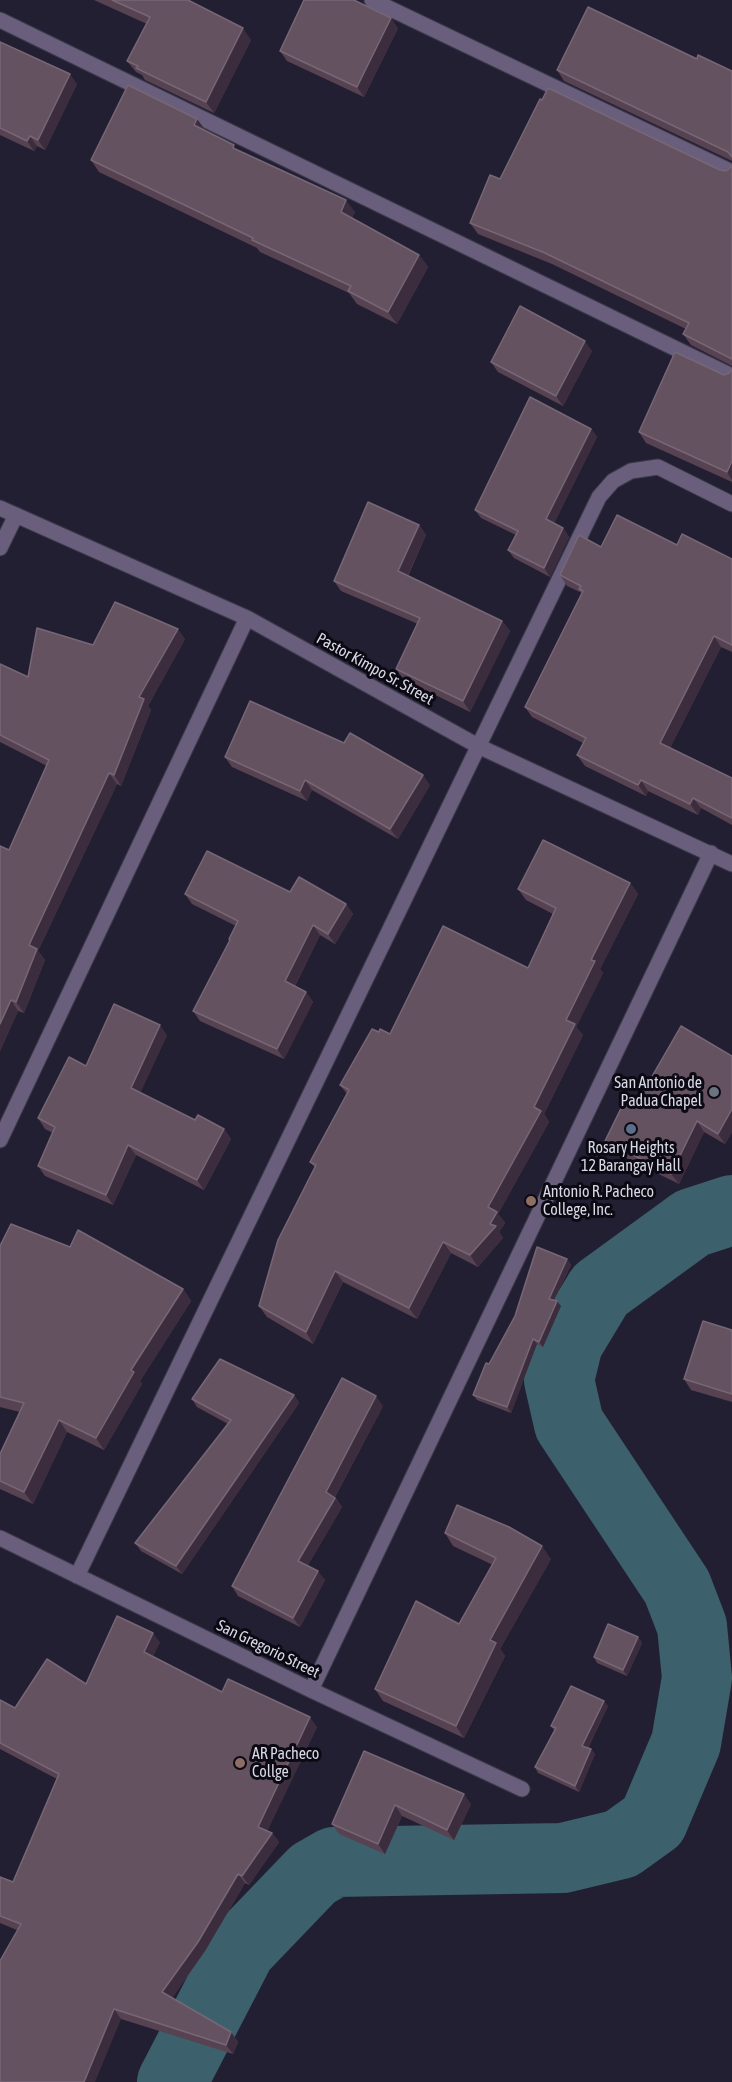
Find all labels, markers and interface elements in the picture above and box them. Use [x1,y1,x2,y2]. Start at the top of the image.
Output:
street label: Pastor Kimpo Sr. Street [313,629,437,709]
place label: San Antonio de Padua Chapel [614,1073,702,1111]
marker: San Antonio de Padua Chapel [707,1085,721,1099]
marker: Rosary Heights 12 Barangay Hall [624,1122,638,1136]
place label: Rosary Heights 12 Barangay Hall [581,1138,681,1176]
place label: Antonio R. Pacheco College, Inc. [543,1182,654,1220]
marker: Antonio R. Pacheco College, Inc. [524,1194,538,1208]
street label: San Gregorio Street [214,1616,322,1682]
place label: AR Pacheco Collge [252,1744,319,1782]
marker: AR Pacheco Collge [233,1756,247,1770]

